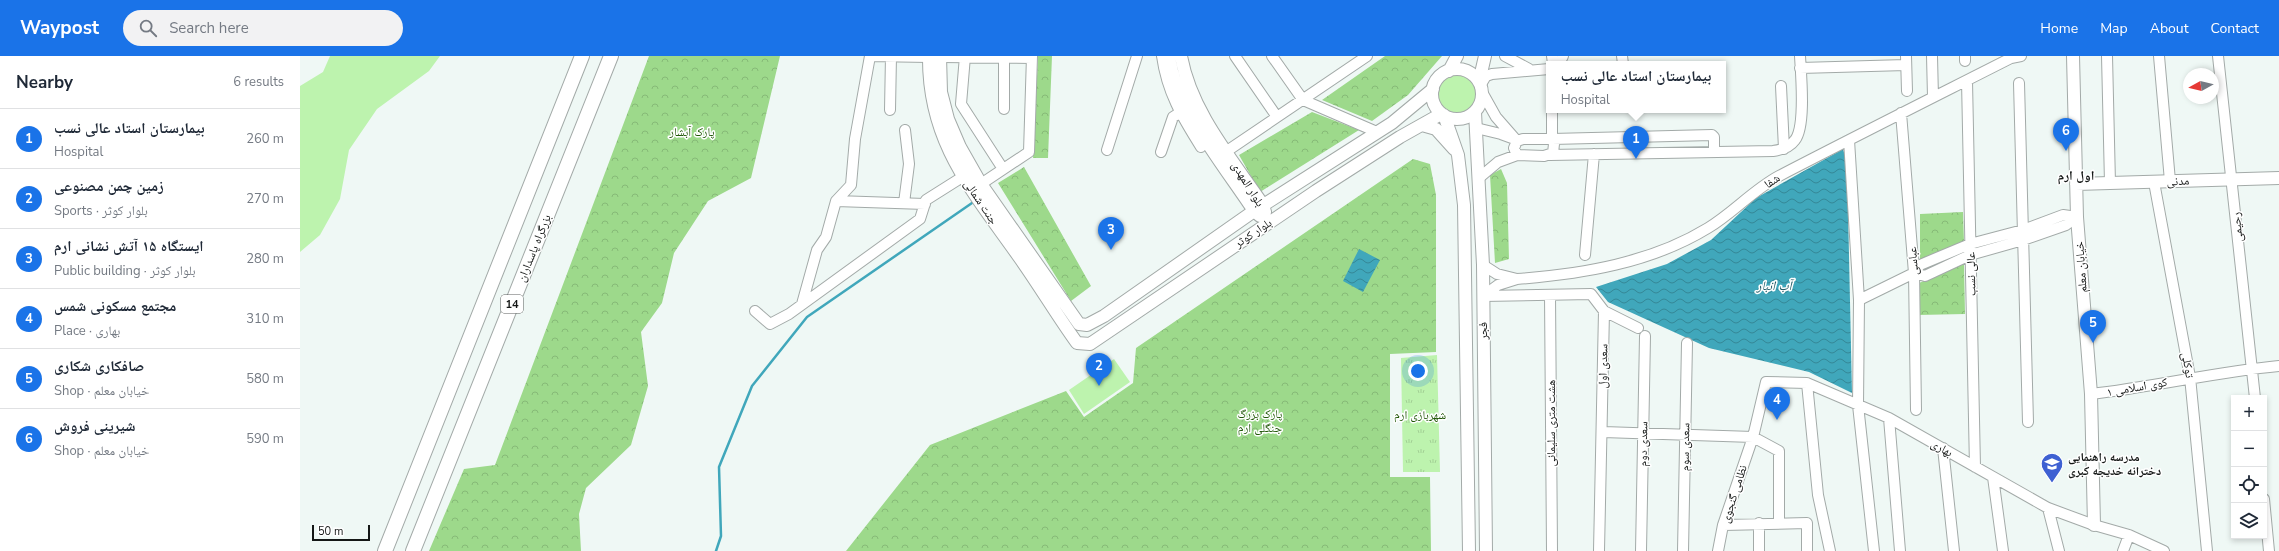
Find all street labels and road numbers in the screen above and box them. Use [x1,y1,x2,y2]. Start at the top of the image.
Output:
street label: بلوار المهدی [1228,158,1268,210]
street label: شفا [1761,170,1783,192]
street label: مدنی [2166,172,2190,190]
street label: جنت شمالی [960,177,1002,228]
street label: رحیمی [2227,211,2247,243]
street label: بزرگراه پاسداران [513,212,555,284]
street label: بلوار کوثر [1230,215,1275,252]
street label: خیابان معلم [2071,241,2091,293]
street label: عباسی [1904,246,1922,276]
street label: عالی نسب [1963,252,1979,296]
road number: 14 [501,295,523,313]
street label: فجر [1475,322,1491,341]
street label: سعدی اول [1595,343,1611,388]
street label: توکلی [2178,351,2198,380]
street label: کوی اسلامی ۱ [2105,374,2169,400]
street label: هشت متری سلیمانی [1543,380,1559,466]
street label: سعدی دوم [1635,421,1651,467]
street label: سعدی سوم [1677,423,1693,471]
street label: بهاری [1928,435,1956,461]
street label: نظامی گنجوی [1717,463,1751,525]

